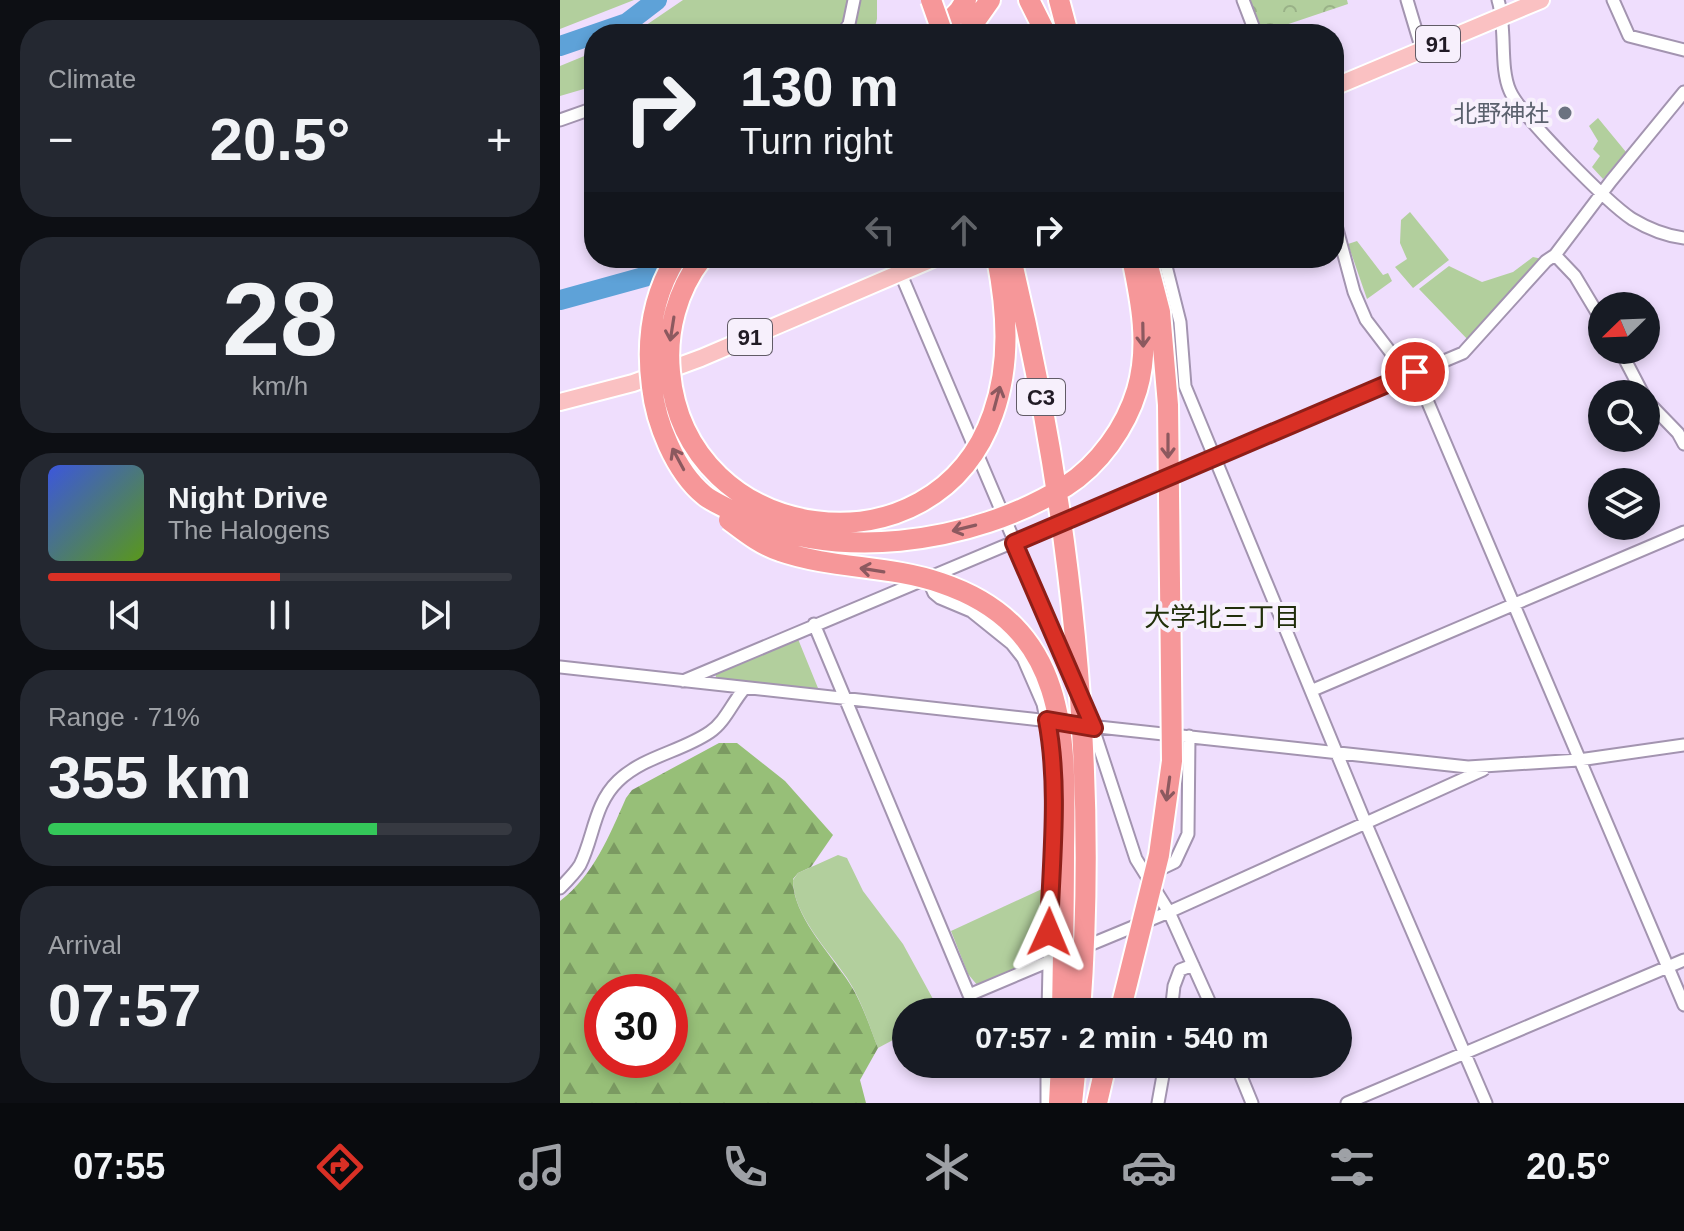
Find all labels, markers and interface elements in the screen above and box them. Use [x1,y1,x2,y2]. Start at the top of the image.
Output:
road number: 91 [1416,26,1460,62]
text: 130 m [740,55,899,118]
icon: right [608,56,712,160]
text: Climate [48,64,136,94]
place label: 北野神社 [1453,100,1549,127]
marker: 北野神社 [1556,104,1574,122]
text: 20.5° [210,106,350,173]
text: − [48,115,74,164]
text: + [486,115,512,164]
text: Turn right [740,121,893,162]
icon: left [858,208,902,252]
icon: ahead [942,208,986,252]
icon: right [1026,208,1070,252]
text: 28 [222,261,338,377]
north arrow [1588,292,1660,364]
map controls [1588,292,1660,540]
one-way arrow [663,316,678,341]
road number: 91 [728,319,772,355]
one-way arrow [1135,321,1151,348]
pin [1381,338,1449,406]
icon: arrive [1393,350,1437,394]
text: km/h [252,371,308,401]
road number: C3 [1017,379,1065,415]
button: search [1588,380,1660,452]
one-way arrow [990,386,1005,412]
one-way arrow [1160,432,1176,459]
one-way arrow [669,448,685,472]
button: layers [1588,468,1660,540]
text: Night Drive [168,481,328,514]
text: The Halogens [168,515,330,545]
one-way arrow [952,521,978,536]
one-way arrow [860,562,885,577]
icon: previous [103,593,147,637]
icon: pause [258,593,302,637]
icon: next [413,593,457,637]
district label: 大学北三丁目 [1144,602,1300,632]
text: Range · 71% [48,702,200,732]
text: 355 km [48,744,252,811]
one-way arrow [1161,776,1176,802]
position arrow [1007,890,1091,974]
text: Arrival [48,930,122,960]
text: 07:57 [48,972,201,1039]
speed limit sign: 30 [584,974,688,1078]
text: 07:57 · 2 min · 540 m [975,1021,1269,1054]
icon: directions [312,1139,368,1195]
icon: music [514,1139,570,1195]
icon: phone [717,1139,773,1195]
icon: climate [919,1139,975,1195]
icon: car [1121,1139,1177,1195]
icon: filters [1324,1139,1380,1195]
text: 07:55 [73,1146,165,1187]
text: 20.5° [1526,1146,1611,1187]

